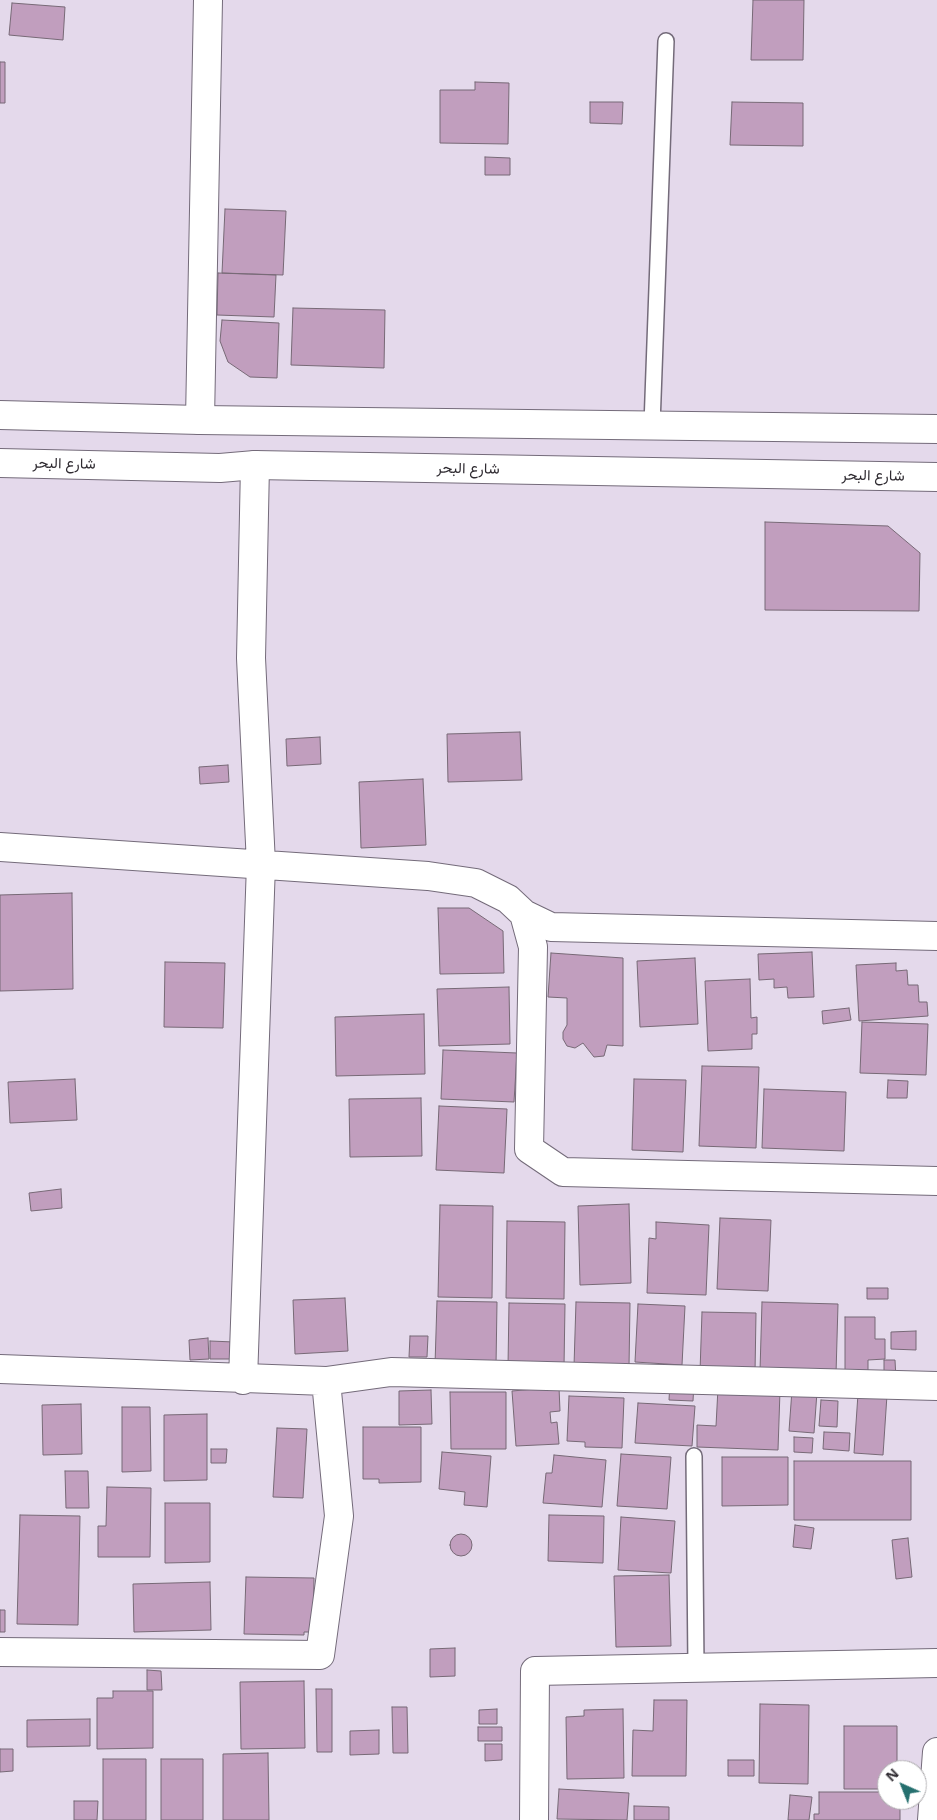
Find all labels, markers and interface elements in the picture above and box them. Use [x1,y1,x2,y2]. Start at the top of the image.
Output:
street label: شارع البحر [32,454,96,474]
street label: شارع البحر [436,459,500,479]
street label: شارع البحر [841,466,905,486]
north arrow [877,1760,927,1810]
text: N [881,1764,903,1785]

